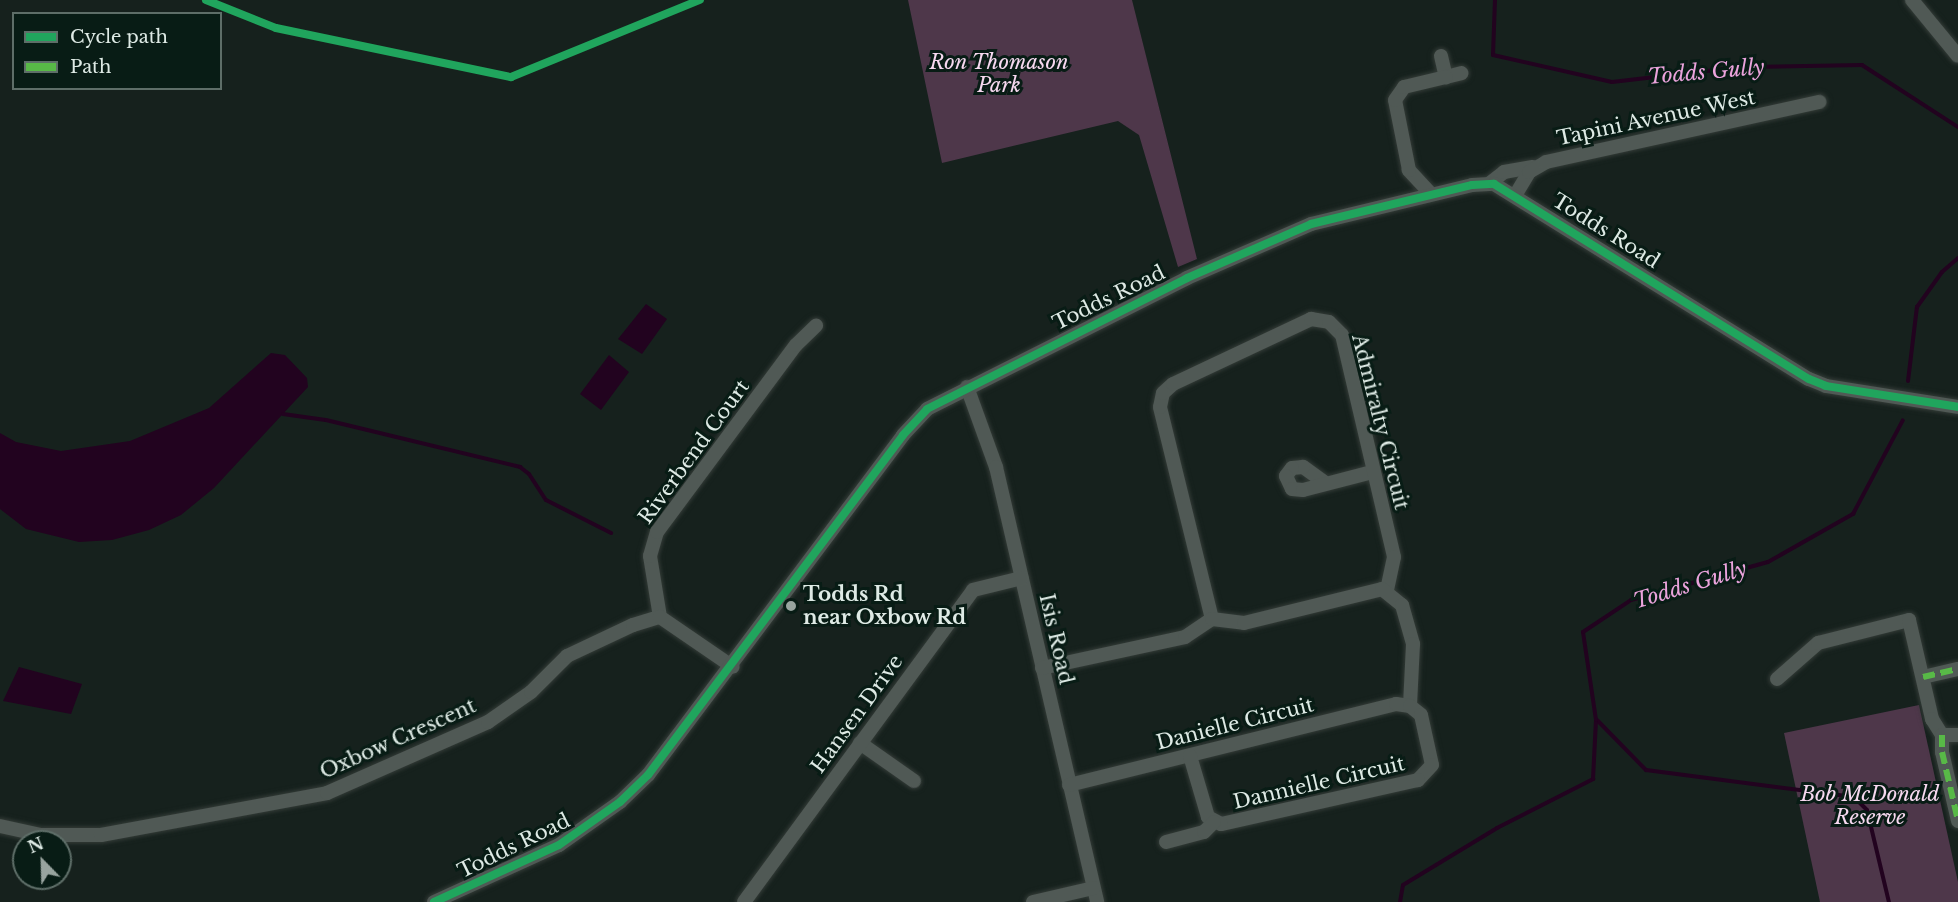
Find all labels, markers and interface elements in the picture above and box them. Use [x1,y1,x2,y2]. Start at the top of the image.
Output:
legend [12,12,222,90]
text: Cycle path [70,26,168,48]
park label: Ron Thomason Park [929,50,1069,97]
water label: Todds Gully [1646,54,1766,90]
text: Path [70,56,111,78]
street label: Tapini Avenue West [1554,85,1758,151]
street label: Todds Road [1548,189,1664,273]
street label: Todds Road [1049,260,1169,336]
street label: Admiralty Circuit [1346,331,1414,513]
street label: Riverbend Court [634,375,754,529]
water label: Todds Gully [1630,556,1750,614]
place label: Todds Rd near Oxbow Rd [803,582,967,629]
street label: Isis Road [1034,591,1078,687]
marker: Todds Rd near Oxbow Rd [784,599,798,613]
street label: Hansen Drive [806,650,908,778]
street label: Danielle Circuit [1154,693,1316,755]
street label: Oxbow Crescent [316,694,480,784]
street label: Dannielle Circuit [1231,752,1407,814]
park label: Bob McDonald Reserve [1801,782,1939,829]
street label: Todds Road [454,808,574,884]
north arrow [12,830,72,890]
text: N [25,833,47,857]

